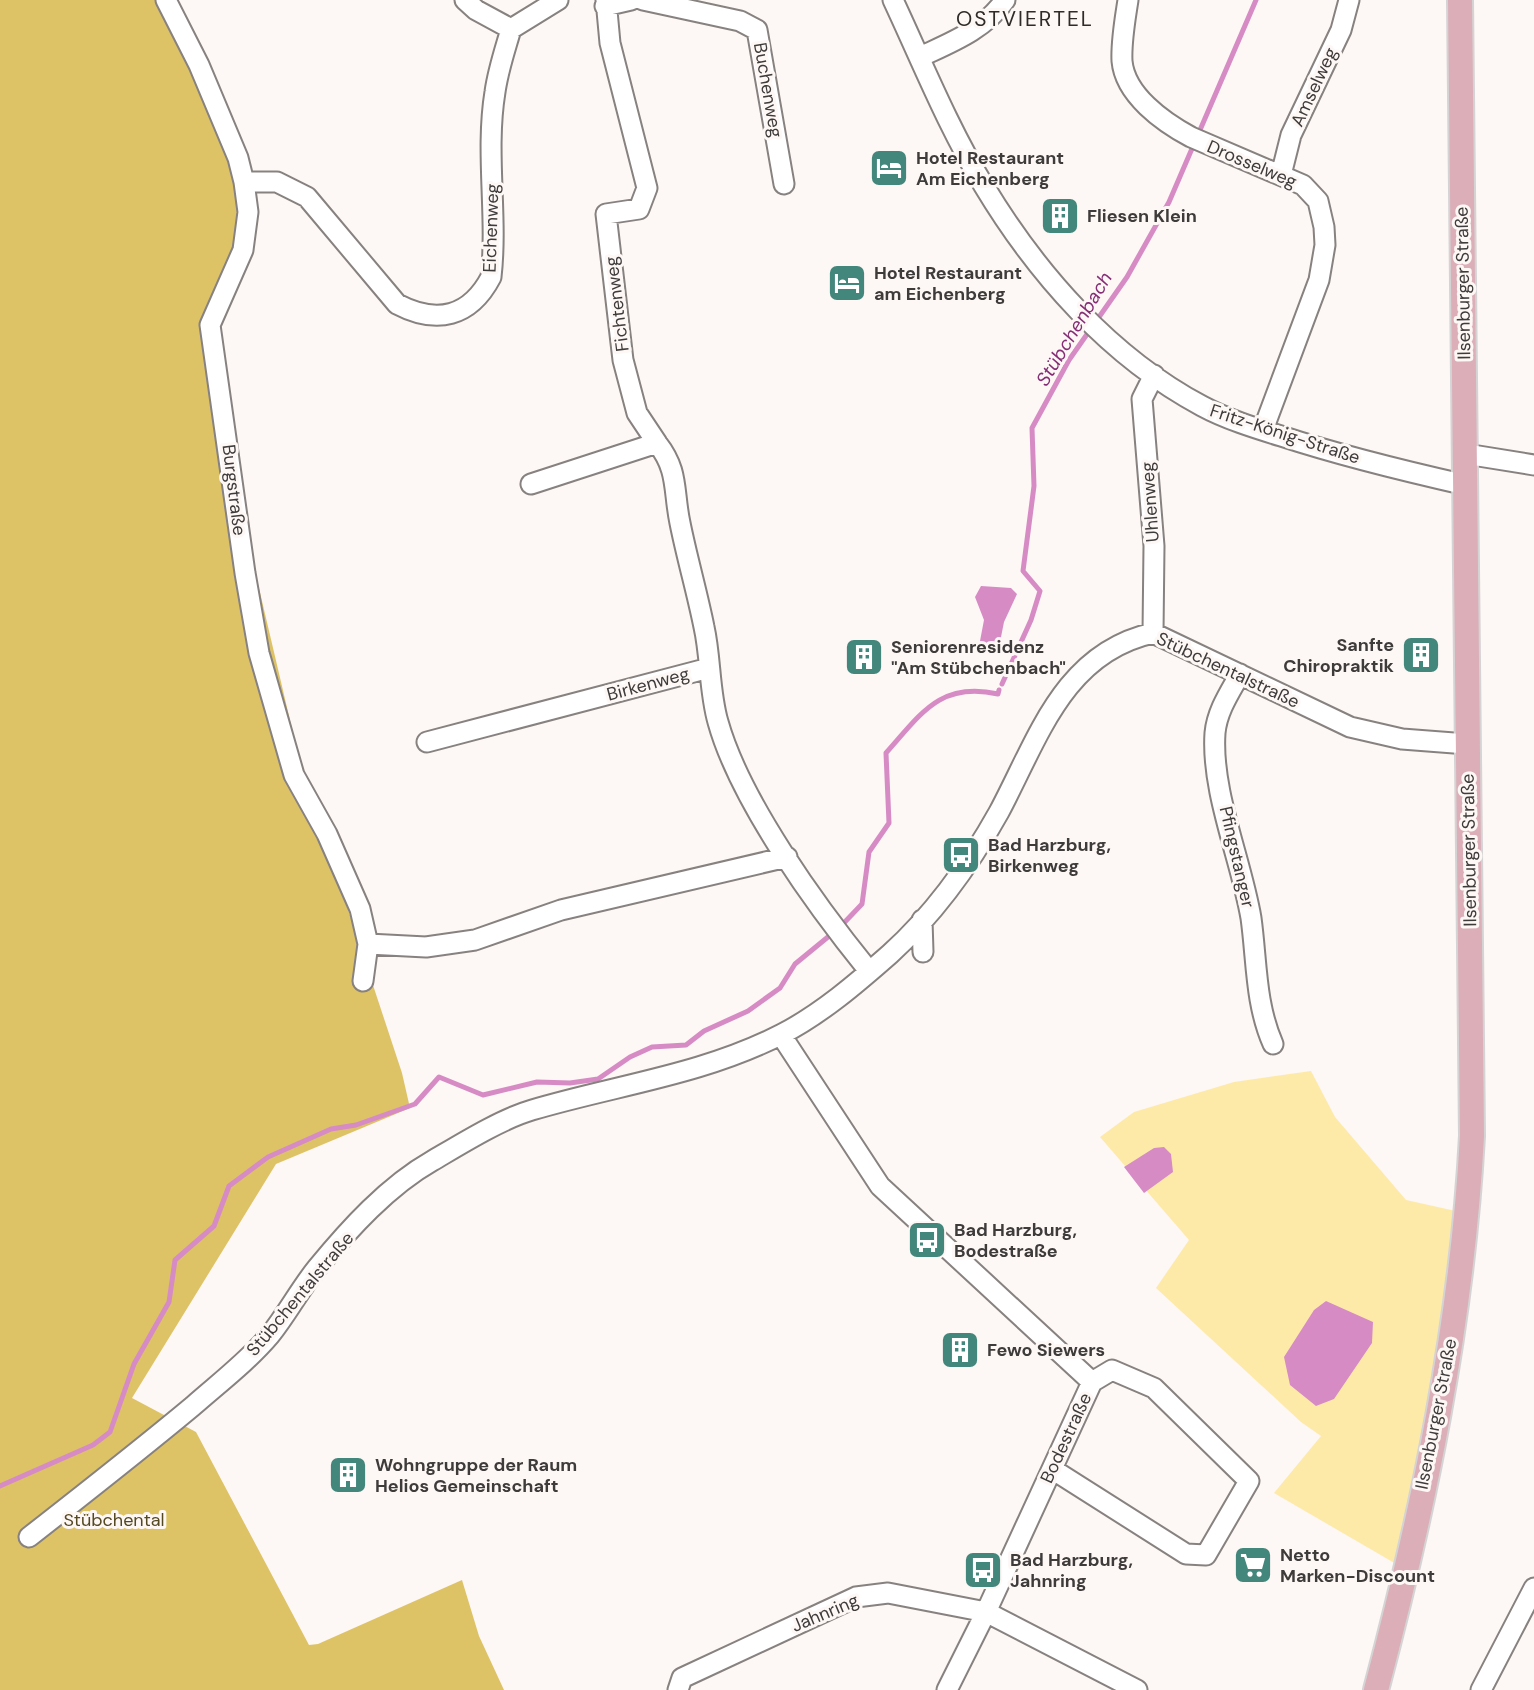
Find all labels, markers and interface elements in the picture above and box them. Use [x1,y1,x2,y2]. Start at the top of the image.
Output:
district label: OSTVIERTEL [956,5,1094,33]
street label: Buchenweg [748,41,788,139]
street label: Amselweg [1285,43,1343,131]
street label: Drosselweg [1203,134,1301,194]
place label: Hotel Restaurant Am Eichenberg [916,146,1064,191]
hotel icon: Hotel Restaurant Am Eichenberg [868,147,910,189]
street label: Eichenweg [477,183,505,273]
building icon: Fliesen Klein [1039,195,1081,237]
place label: Fliesen Klein [1087,204,1197,228]
street label: Ilsenburger Straße [1450,206,1476,360]
street label: Fichtenweg [599,255,635,353]
place label: Hotel Restaurant am Eichenberg [874,261,1022,306]
hotel icon: Hotel Restaurant am Eichenberg [826,262,868,304]
water label: Stübchenbach [1030,267,1118,391]
street label: Fritz-König-Straße [1207,398,1363,470]
street label: Burgstraße [217,443,251,537]
street label: Uhlenweg [1135,461,1165,543]
street label: Stübchentalstraße [1153,626,1303,714]
place label: Sanfte Chiropraktik [1283,633,1395,678]
building icon: Sanfte Chiropraktik [1400,634,1442,676]
place label: Seniorenresidenz "Am Stübchenbach" [891,635,1066,680]
building icon: Seniorenresidenz "Am Stübchenbach" [843,636,885,678]
street label: Birkenweg [604,661,692,707]
street label: Ilsenburger Straße [1456,773,1482,927]
street label: Pfingstanger [1214,804,1260,910]
place label: Bad Harzburg, Birkenweg [988,833,1111,878]
bus stop icon: Bad Harzburg, Birkenweg [940,834,982,876]
place label: Bad Harzburg, Bodestraße [954,1218,1077,1263]
bus stop icon: Bad Harzburg, Bodestraße [906,1219,948,1261]
street label: Stübchentalstraße [241,1227,359,1361]
building icon: Fewo Siewers [939,1329,981,1371]
street label: Ilsenburger Straße [1410,1337,1462,1491]
place label: Fewo Siewers [987,1338,1105,1362]
street label: Bodestraße [1035,1389,1097,1487]
place label: Wohngruppe der Raum Helios Gemeinschaft [375,1453,577,1498]
building icon: Wohngruppe der Raum Helios Gemeinschaft [327,1454,369,1496]
park label: Stübchental [63,1508,165,1532]
place label: Netto Marken-Discount [1280,1543,1435,1588]
supermarket icon: Netto Marken-Discount [1232,1544,1274,1586]
place label: Bad Harzburg, Jahnring [1010,1548,1133,1593]
bus stop icon: Bad Harzburg, Jahnring [962,1549,1004,1591]
street label: Jahnring [788,1588,862,1638]

